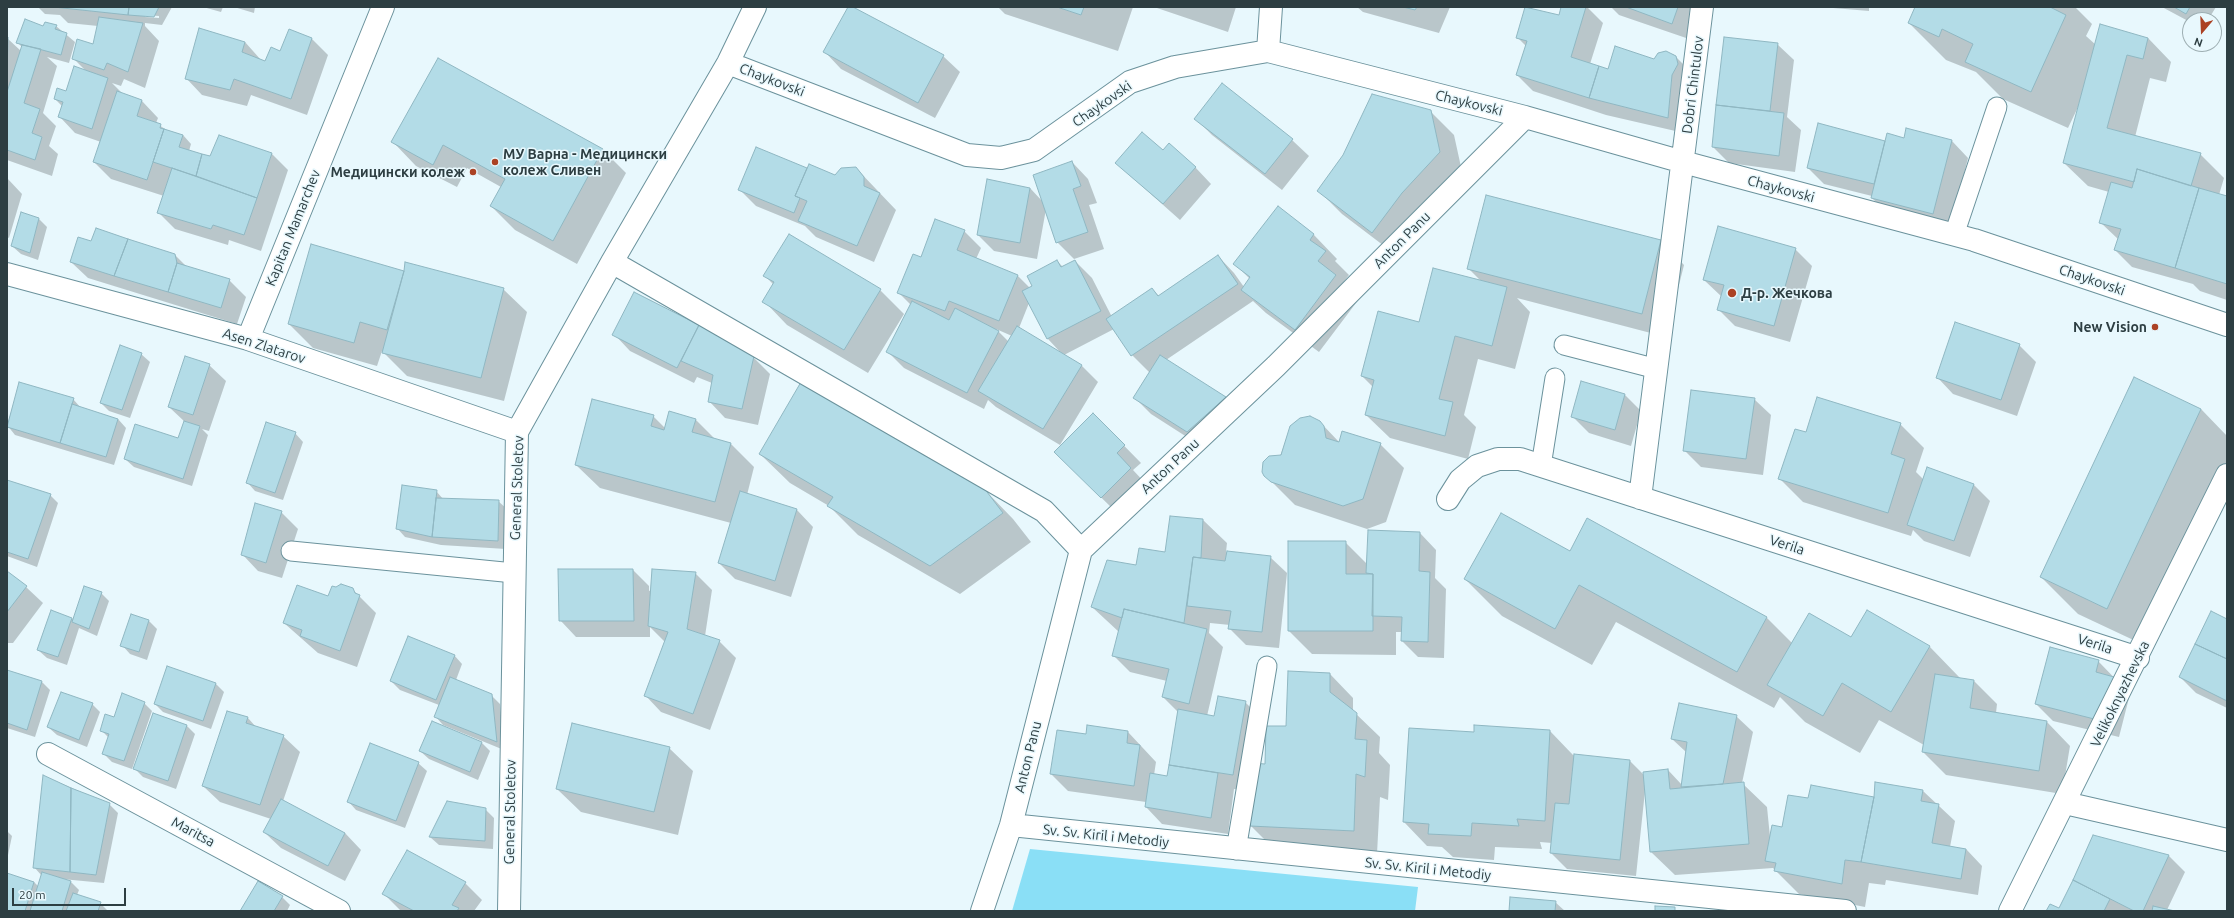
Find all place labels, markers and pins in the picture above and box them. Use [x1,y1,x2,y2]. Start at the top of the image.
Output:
place label: МУ Варна - Медицински колеж Сливен [503,146,667,178]
marker: МУ Варна - Медицински колеж Сливен [490,157,500,167]
place label: Медицински колеж [330,164,465,180]
marker: Медицински колеж [468,167,478,177]
place label: Д-р. Жечкова [1741,285,1833,301]
marker: Д-р. Жечкова [1726,287,1738,299]
place label: New Vision [2073,319,2147,335]
marker: New Vision [2150,322,2160,332]

